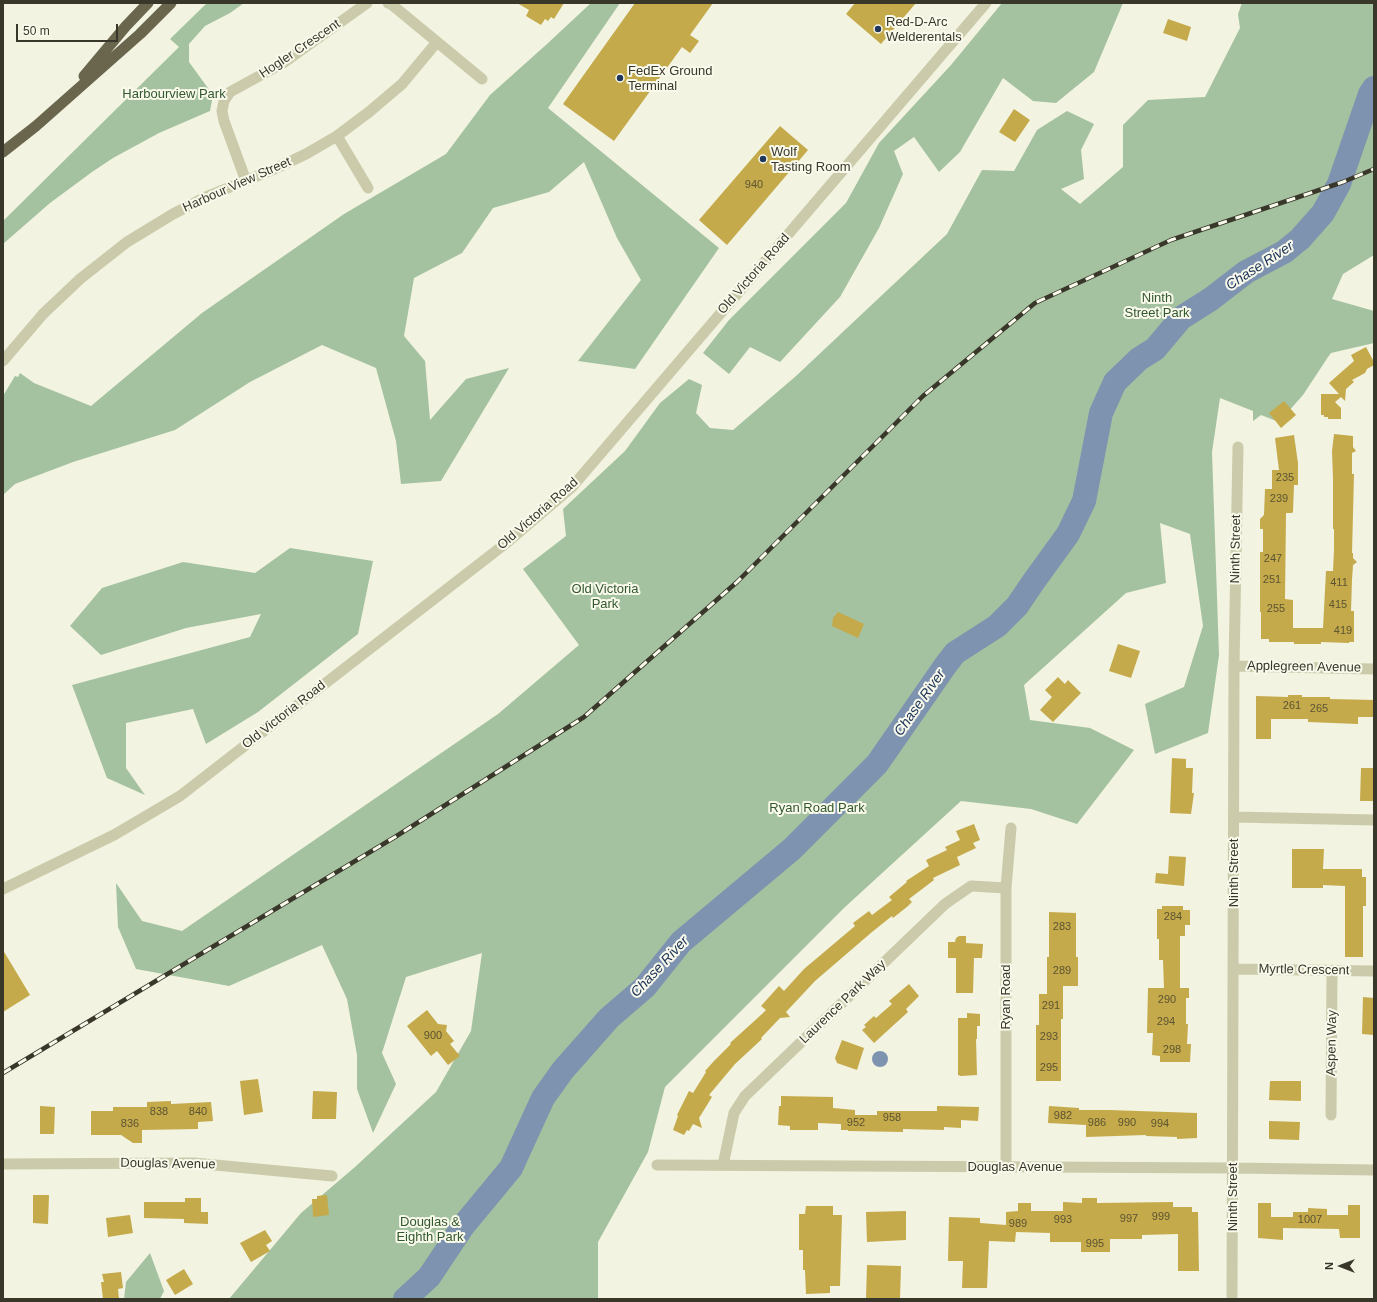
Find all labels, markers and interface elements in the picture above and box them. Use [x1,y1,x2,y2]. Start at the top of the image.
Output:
place label: Red-D-Arc Welderentals [886,14,962,45]
scale bar [18,16,120,42]
street label: Hogler Crescent [257,16,343,82]
text: 50 m [23,24,50,38]
marker: Red-D-Arc Welderentals [873,24,883,34]
place label: FedEx Ground Terminal [628,63,713,94]
marker: FedEx Ground Terminal [615,73,625,83]
park label: Harbourview Park [122,86,226,102]
place label: Wolf Tasting Room [771,144,850,175]
street label: Harbour View Street [180,154,294,216]
marker: Wolf Tasting Room [758,154,768,164]
house number: 940 [745,178,763,192]
street label: Old Victoria Road [715,231,793,317]
water label: Chase River [1223,238,1297,294]
park label: Ninth Street Park [1124,290,1190,321]
house number: 235 [1276,471,1294,485]
street label: Old Victoria Road [495,475,581,553]
house number: 239 [1270,492,1288,506]
street label: Ninth Street [1228,515,1244,583]
house number: 247 [1264,552,1282,566]
house number: 251 [1263,573,1281,587]
house number: 411 [1330,576,1348,590]
park label: Old Victoria Park [572,581,638,612]
house number: 415 [1329,598,1347,612]
house number: 255 [1267,602,1285,616]
house number: 419 [1334,624,1352,638]
street label: Applegreen Avenue [1247,658,1361,676]
water label: Chase River [891,667,949,739]
street label: Old Victoria Road [239,678,329,752]
house number: 261 [1283,699,1301,713]
house number: 265 [1310,702,1328,716]
park label: Ryan Road Park [769,800,865,816]
street label: Ninth Street [1226,839,1242,907]
house number: 284 [1164,910,1182,924]
house number: 283 [1053,920,1071,934]
water label: Chase River [628,933,692,1001]
street label: Laurence Park Way [797,957,889,1047]
street label: Myrtle Crescent [1258,961,1350,979]
street label: Ryan Road [998,964,1014,1030]
house number: 289 [1053,964,1071,978]
house number: 290 [1158,993,1176,1007]
house number: 291 [1042,999,1060,1013]
street label: Aspen Way [1324,1010,1340,1076]
house number: 294 [1157,1015,1175,1029]
house number: 900 [424,1029,442,1043]
house number: 293 [1040,1030,1058,1044]
house number: 298 [1163,1043,1181,1057]
house number: 295 [1040,1061,1058,1075]
house number: 838 [150,1105,168,1119]
house number: 840 [189,1105,207,1119]
house number: 982 [1054,1109,1072,1123]
house number: 958 [883,1111,901,1125]
house number: 952 [847,1116,865,1130]
house number: 986 [1088,1116,1106,1130]
house number: 990 [1118,1116,1136,1130]
house number: 836 [121,1117,139,1131]
house number: 994 [1151,1117,1169,1131]
street label: Douglas Avenue [120,1155,216,1173]
street label: Douglas Avenue [967,1159,1063,1175]
street label: Ninth Street [1225,1163,1241,1231]
house number: 999 [1152,1210,1170,1224]
house number: 997 [1120,1212,1138,1226]
house number: 993 [1054,1213,1072,1227]
house number: 1007 [1298,1213,1322,1227]
park label: Douglas & Eighth Park [396,1214,464,1245]
house number: 989 [1009,1217,1027,1231]
house number: 995 [1086,1237,1104,1251]
north arrow [1321,1246,1361,1286]
text: N [1323,1262,1335,1270]

